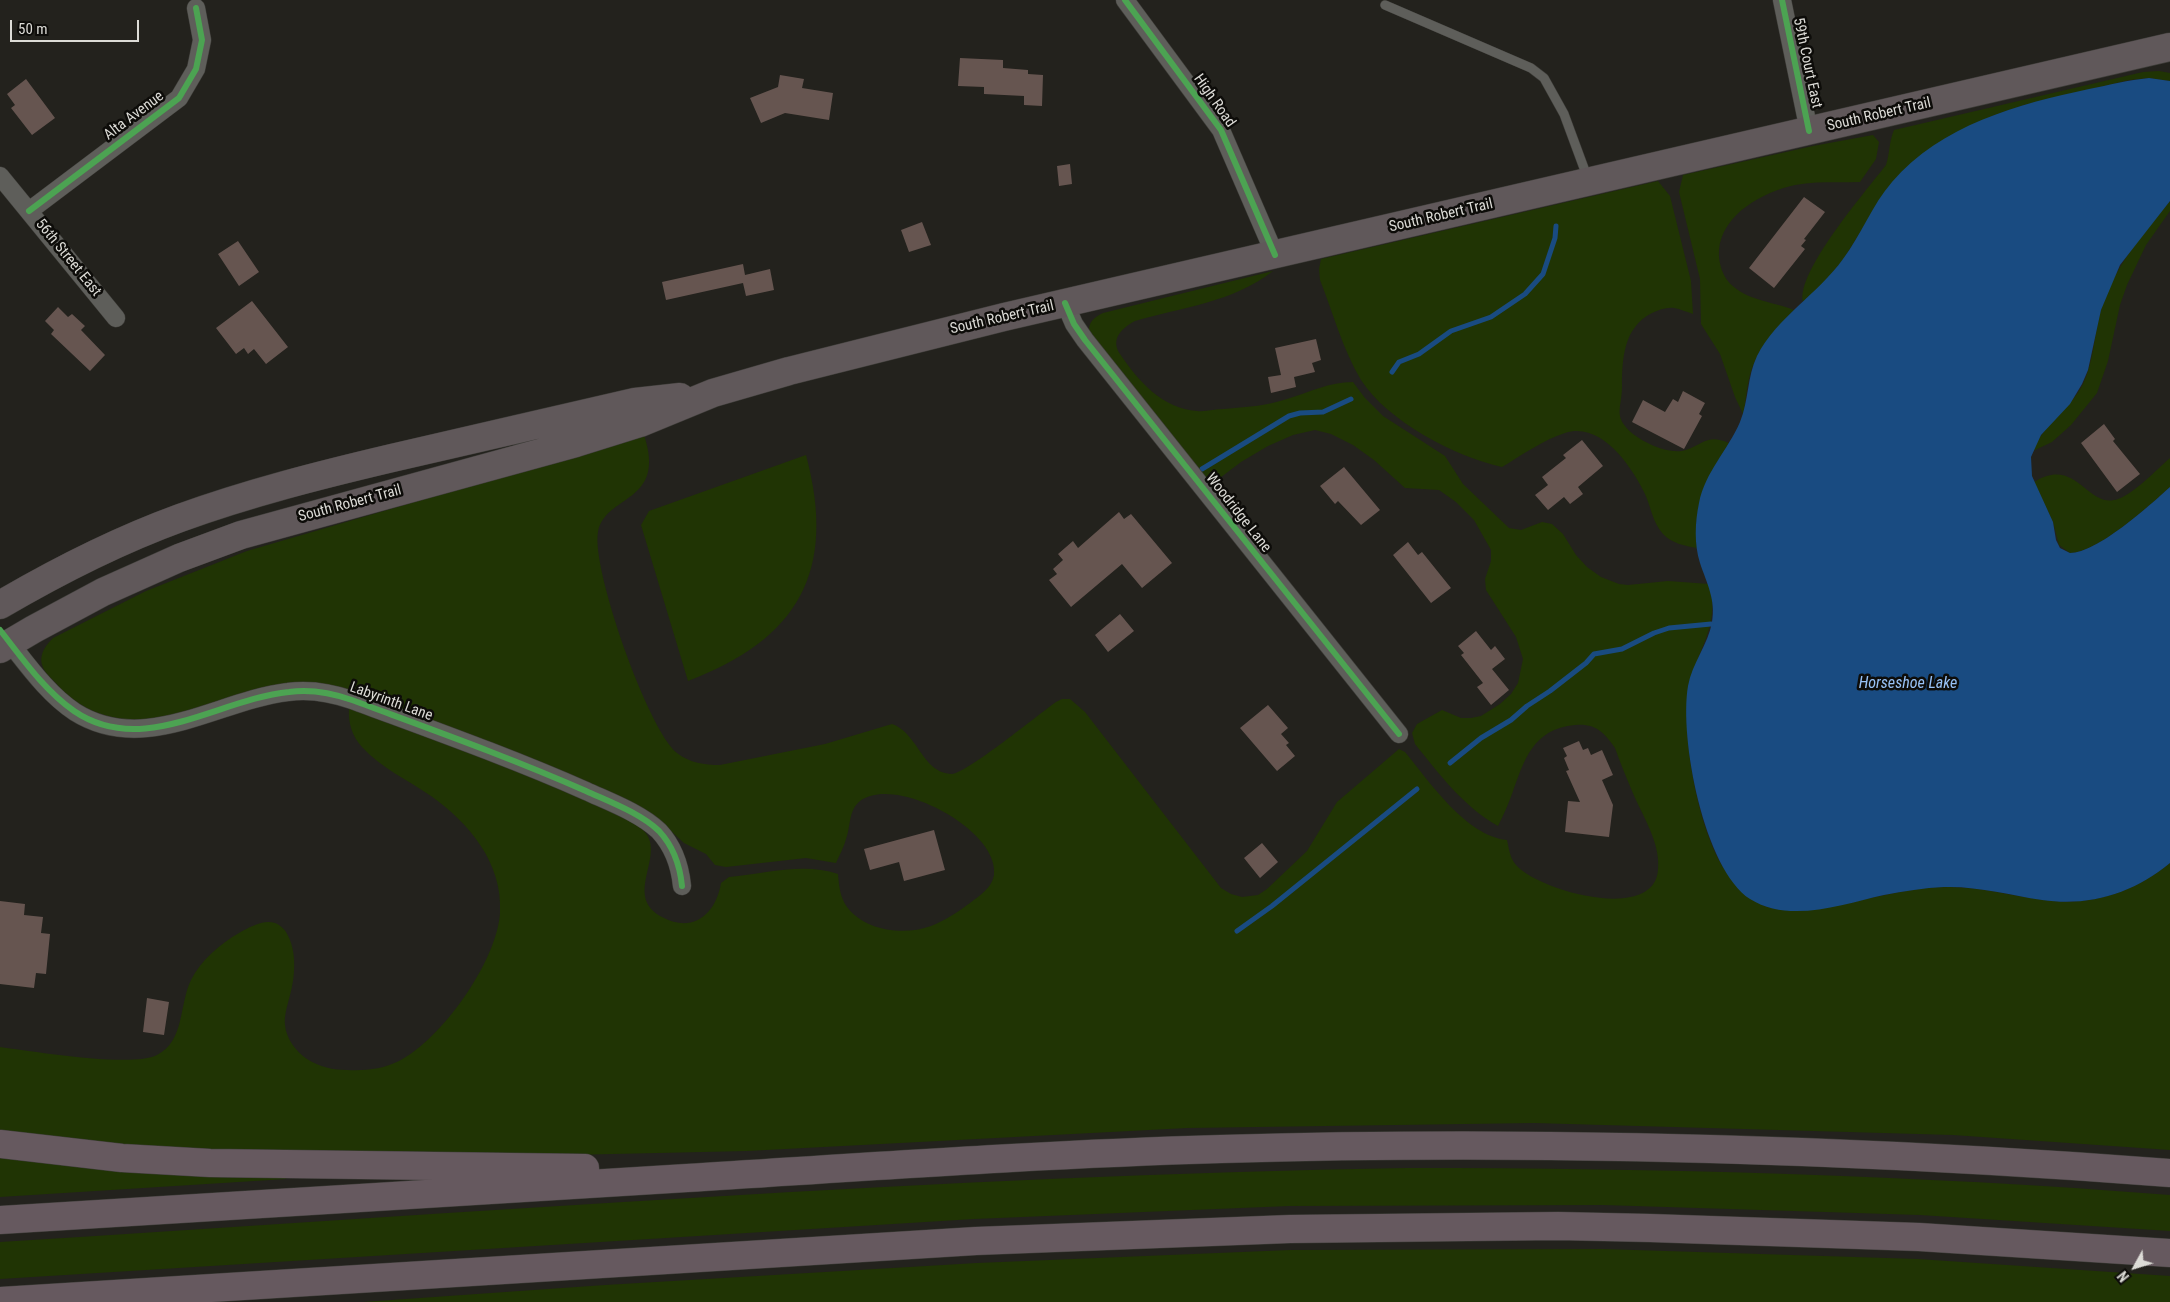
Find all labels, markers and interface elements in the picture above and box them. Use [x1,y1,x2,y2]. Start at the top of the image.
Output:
scale bar [12,10,141,42]
street label: 59th Court East [1789,16,1825,110]
text: 50 m [18,20,48,38]
street label: High Road [1189,71,1239,131]
street label: Alta Avenue [100,88,168,144]
street label: South Robert Trail [1825,94,1933,136]
street label: South Robert Trail [1387,195,1495,237]
street label: 56th Street East [31,216,105,300]
street label: South Robert Trail [948,297,1056,339]
street label: Woodridge Lane [1201,470,1275,556]
street label: South Robert Trail [296,482,404,526]
water label: Horseshoe Lake [1859,674,1957,694]
street label: Labyrinth Lane [347,679,435,725]
north arrow [2110,1242,2160,1292]
text: N [2114,1268,2132,1285]

